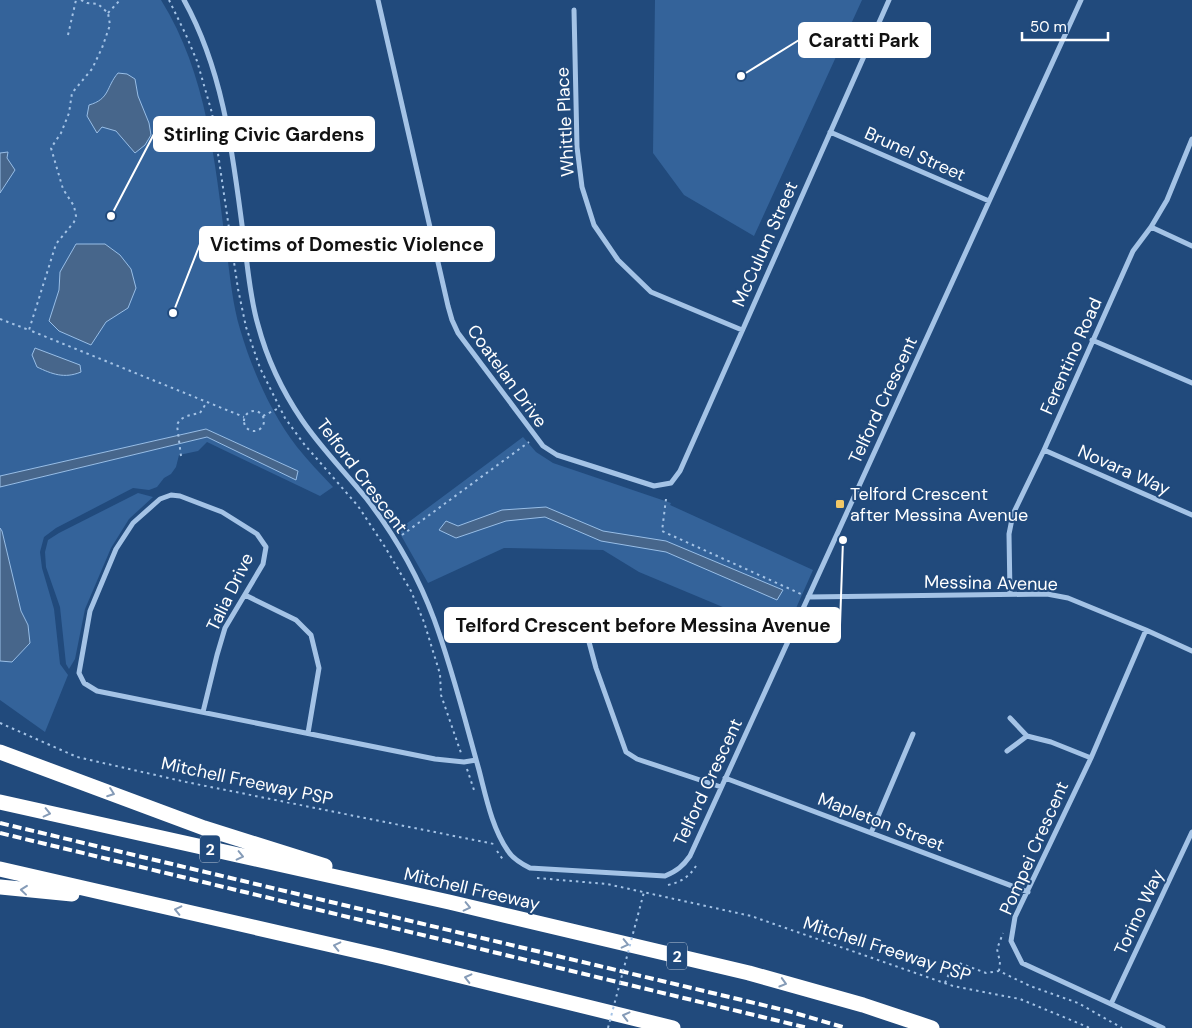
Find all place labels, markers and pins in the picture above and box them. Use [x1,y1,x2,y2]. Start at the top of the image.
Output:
callout: Caratti Park [799,23,930,57]
callout: Stirling Civic Gardens [154,117,374,151]
callout: Victims of Domestic Violence [200,227,494,261]
place label: Telford Crescent after Messina Avenue [850,482,1028,527]
marker: Telford Crescent after Messina Avenue [834,498,846,510]
callout: Telford Crescent before Messina Avenue [445,608,840,642]

